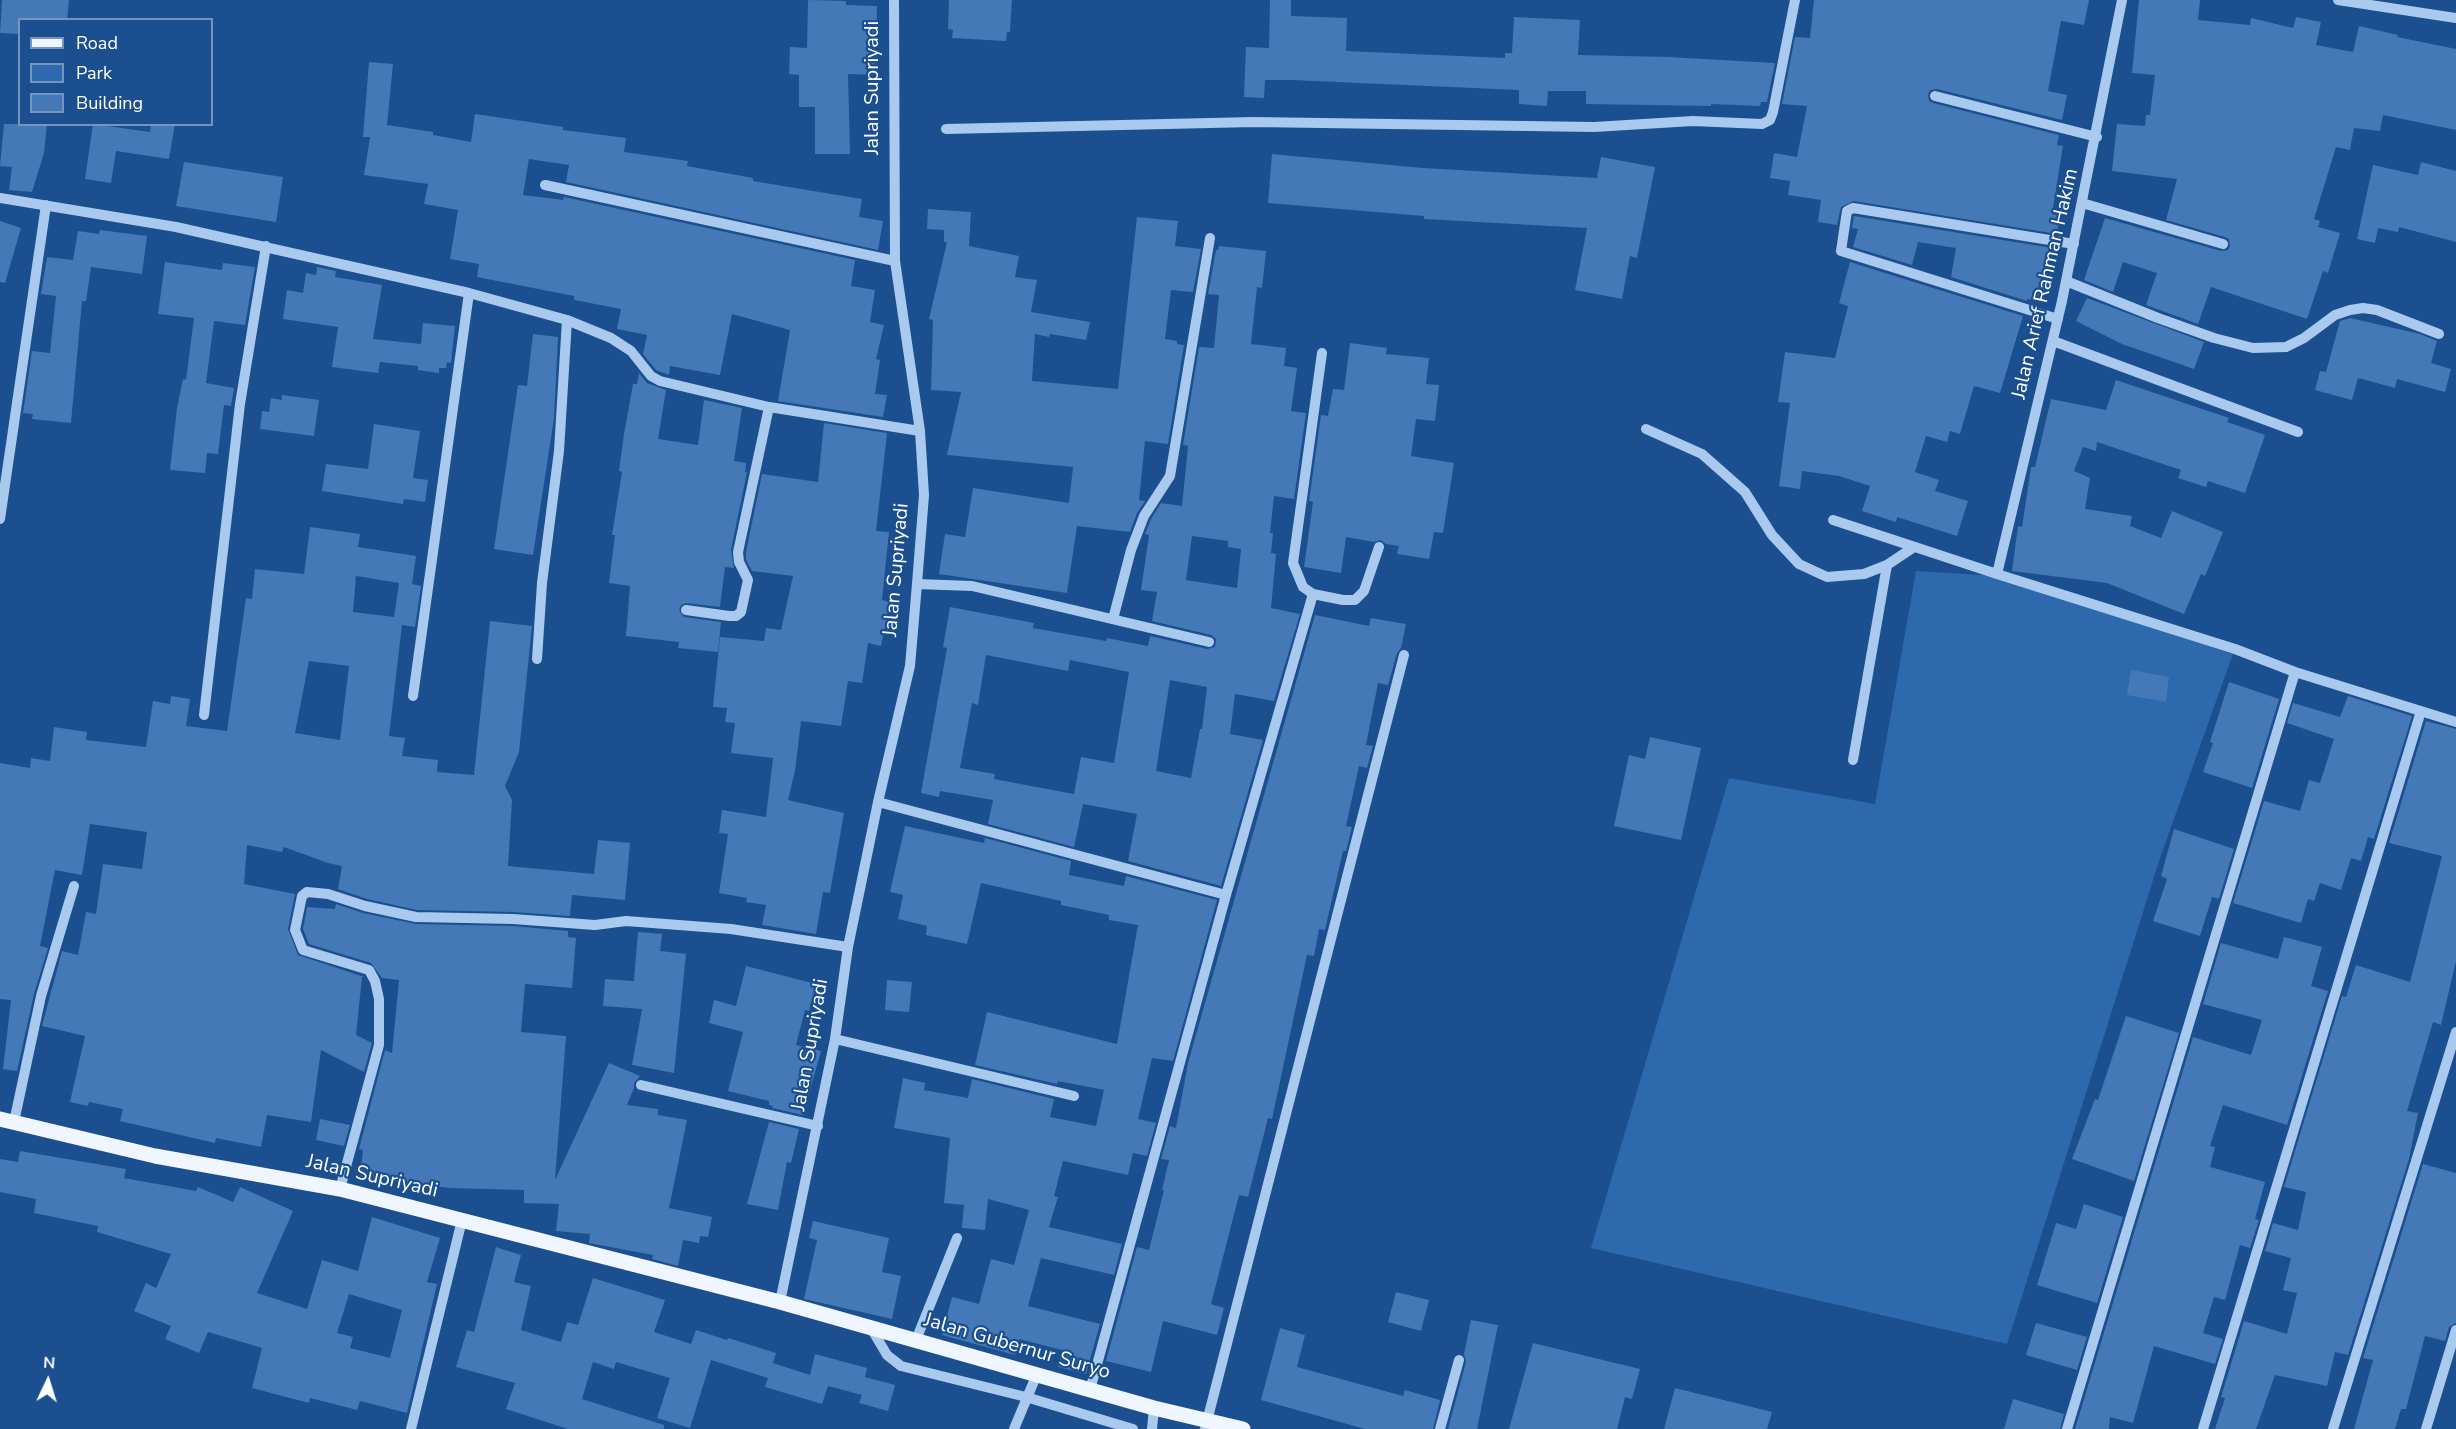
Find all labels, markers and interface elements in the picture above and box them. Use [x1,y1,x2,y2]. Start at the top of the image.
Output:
legend [18,18,213,126]
street label: Jalan Supriyadi [861,21,885,155]
text: Road [76,31,118,55]
text: Park [76,61,112,85]
text: Building [76,91,143,115]
street label: Jalan Arief Rahman Hakim [2008,166,2084,402]
street label: Jalan Supriyadi [879,502,915,638]
street label: Jalan Supriyadi [788,977,834,1113]
street label: Jalan Supriyadi [304,1150,440,1204]
street label: Jalan Gubernur Suryo [921,1309,1113,1385]
north arrow [18,1351,78,1411]
text: N [43,1352,56,1374]

